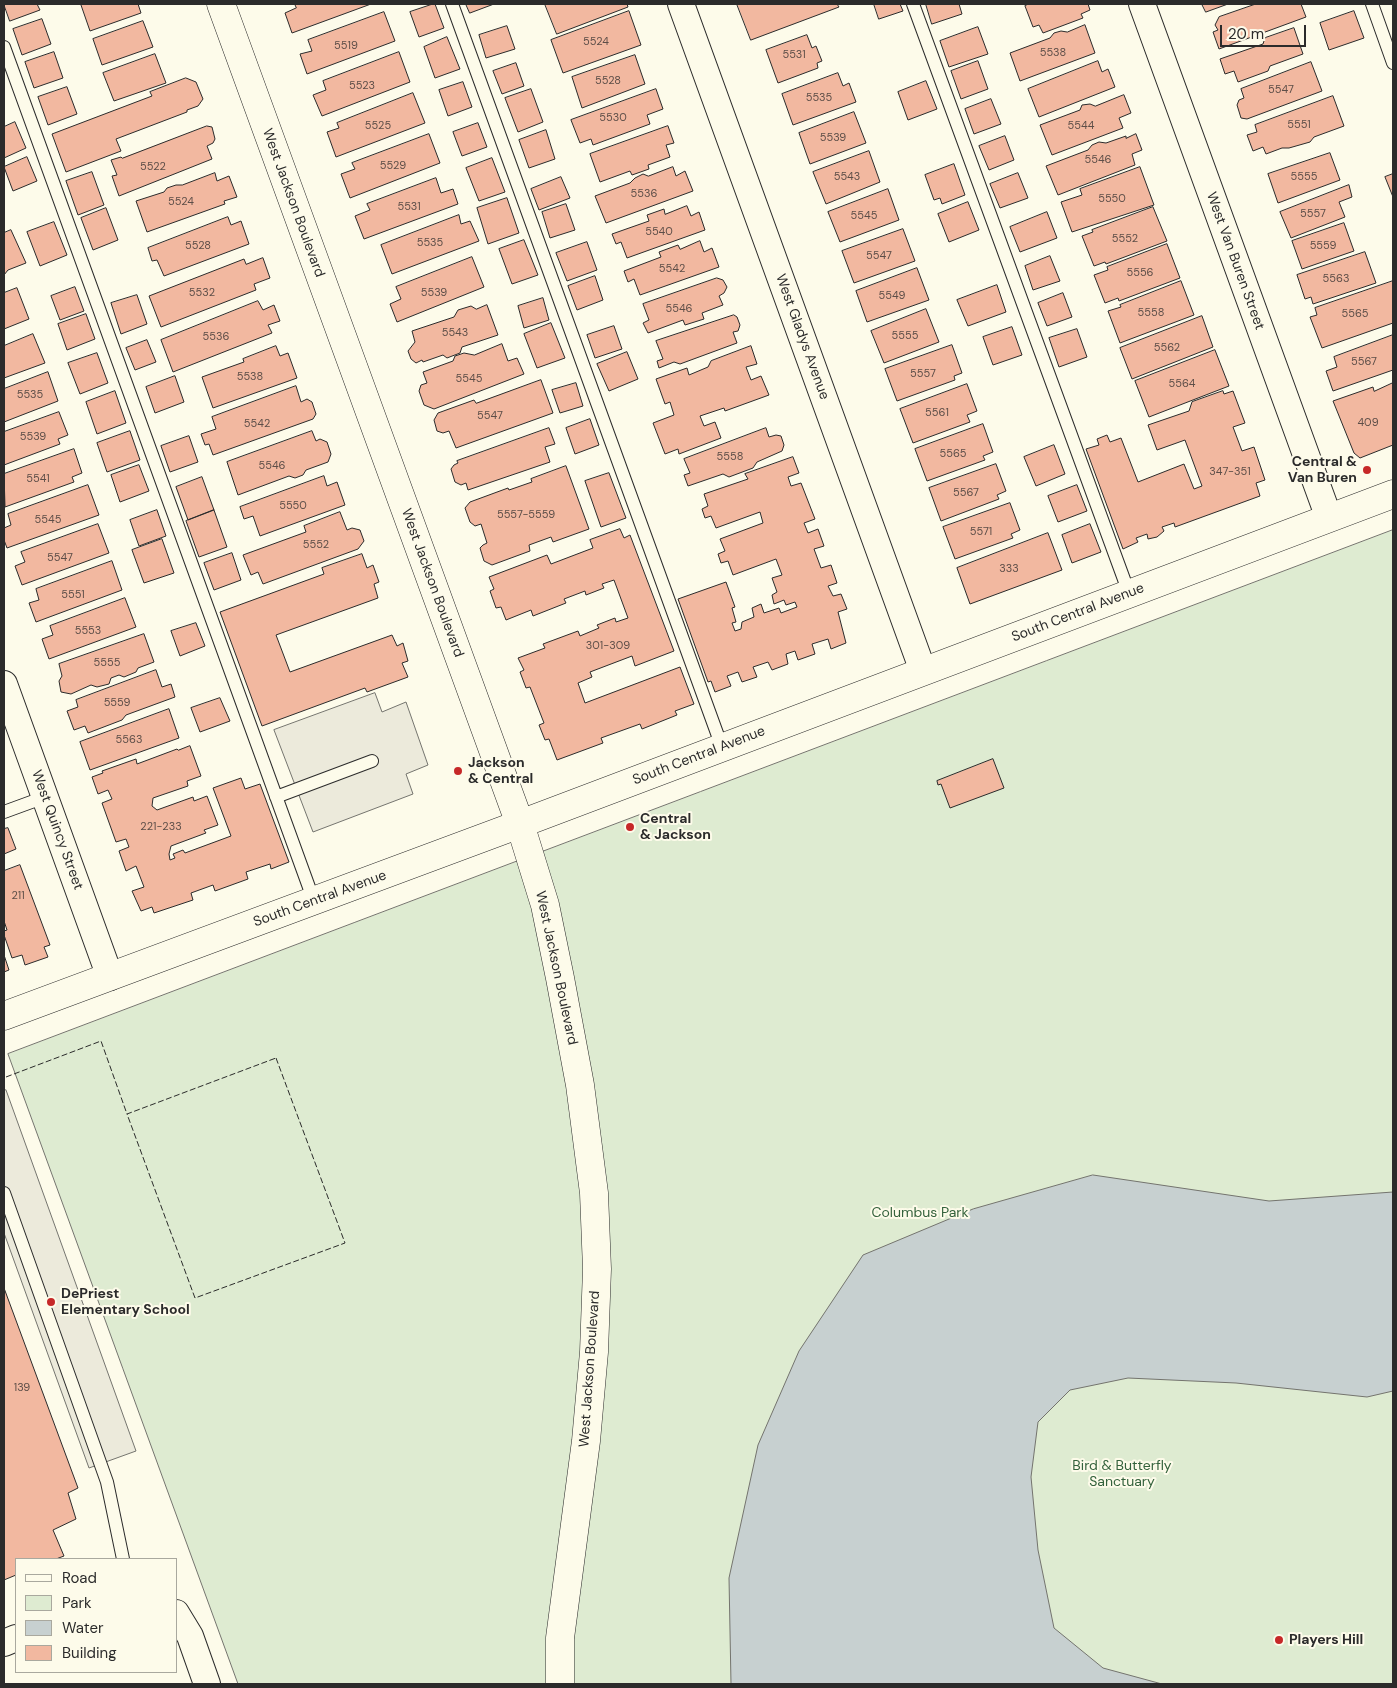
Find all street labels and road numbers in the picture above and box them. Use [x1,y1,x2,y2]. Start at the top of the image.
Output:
street label: West Jackson Boulevard [258,126,328,280]
street label: West Van Buren Street [1202,190,1268,332]
street label: West Gladys Avenue [771,272,833,402]
street label: West Jackson Boulevard [397,506,467,660]
street label: South Central Avenue [1009,580,1147,646]
street label: South Central Avenue [630,723,768,789]
street label: West Quincy Street [28,768,86,892]
street label: South Central Avenue [251,867,389,931]
street label: West Jackson Boulevard [531,889,581,1047]
street label: West Jackson Boulevard [576,1290,604,1448]

